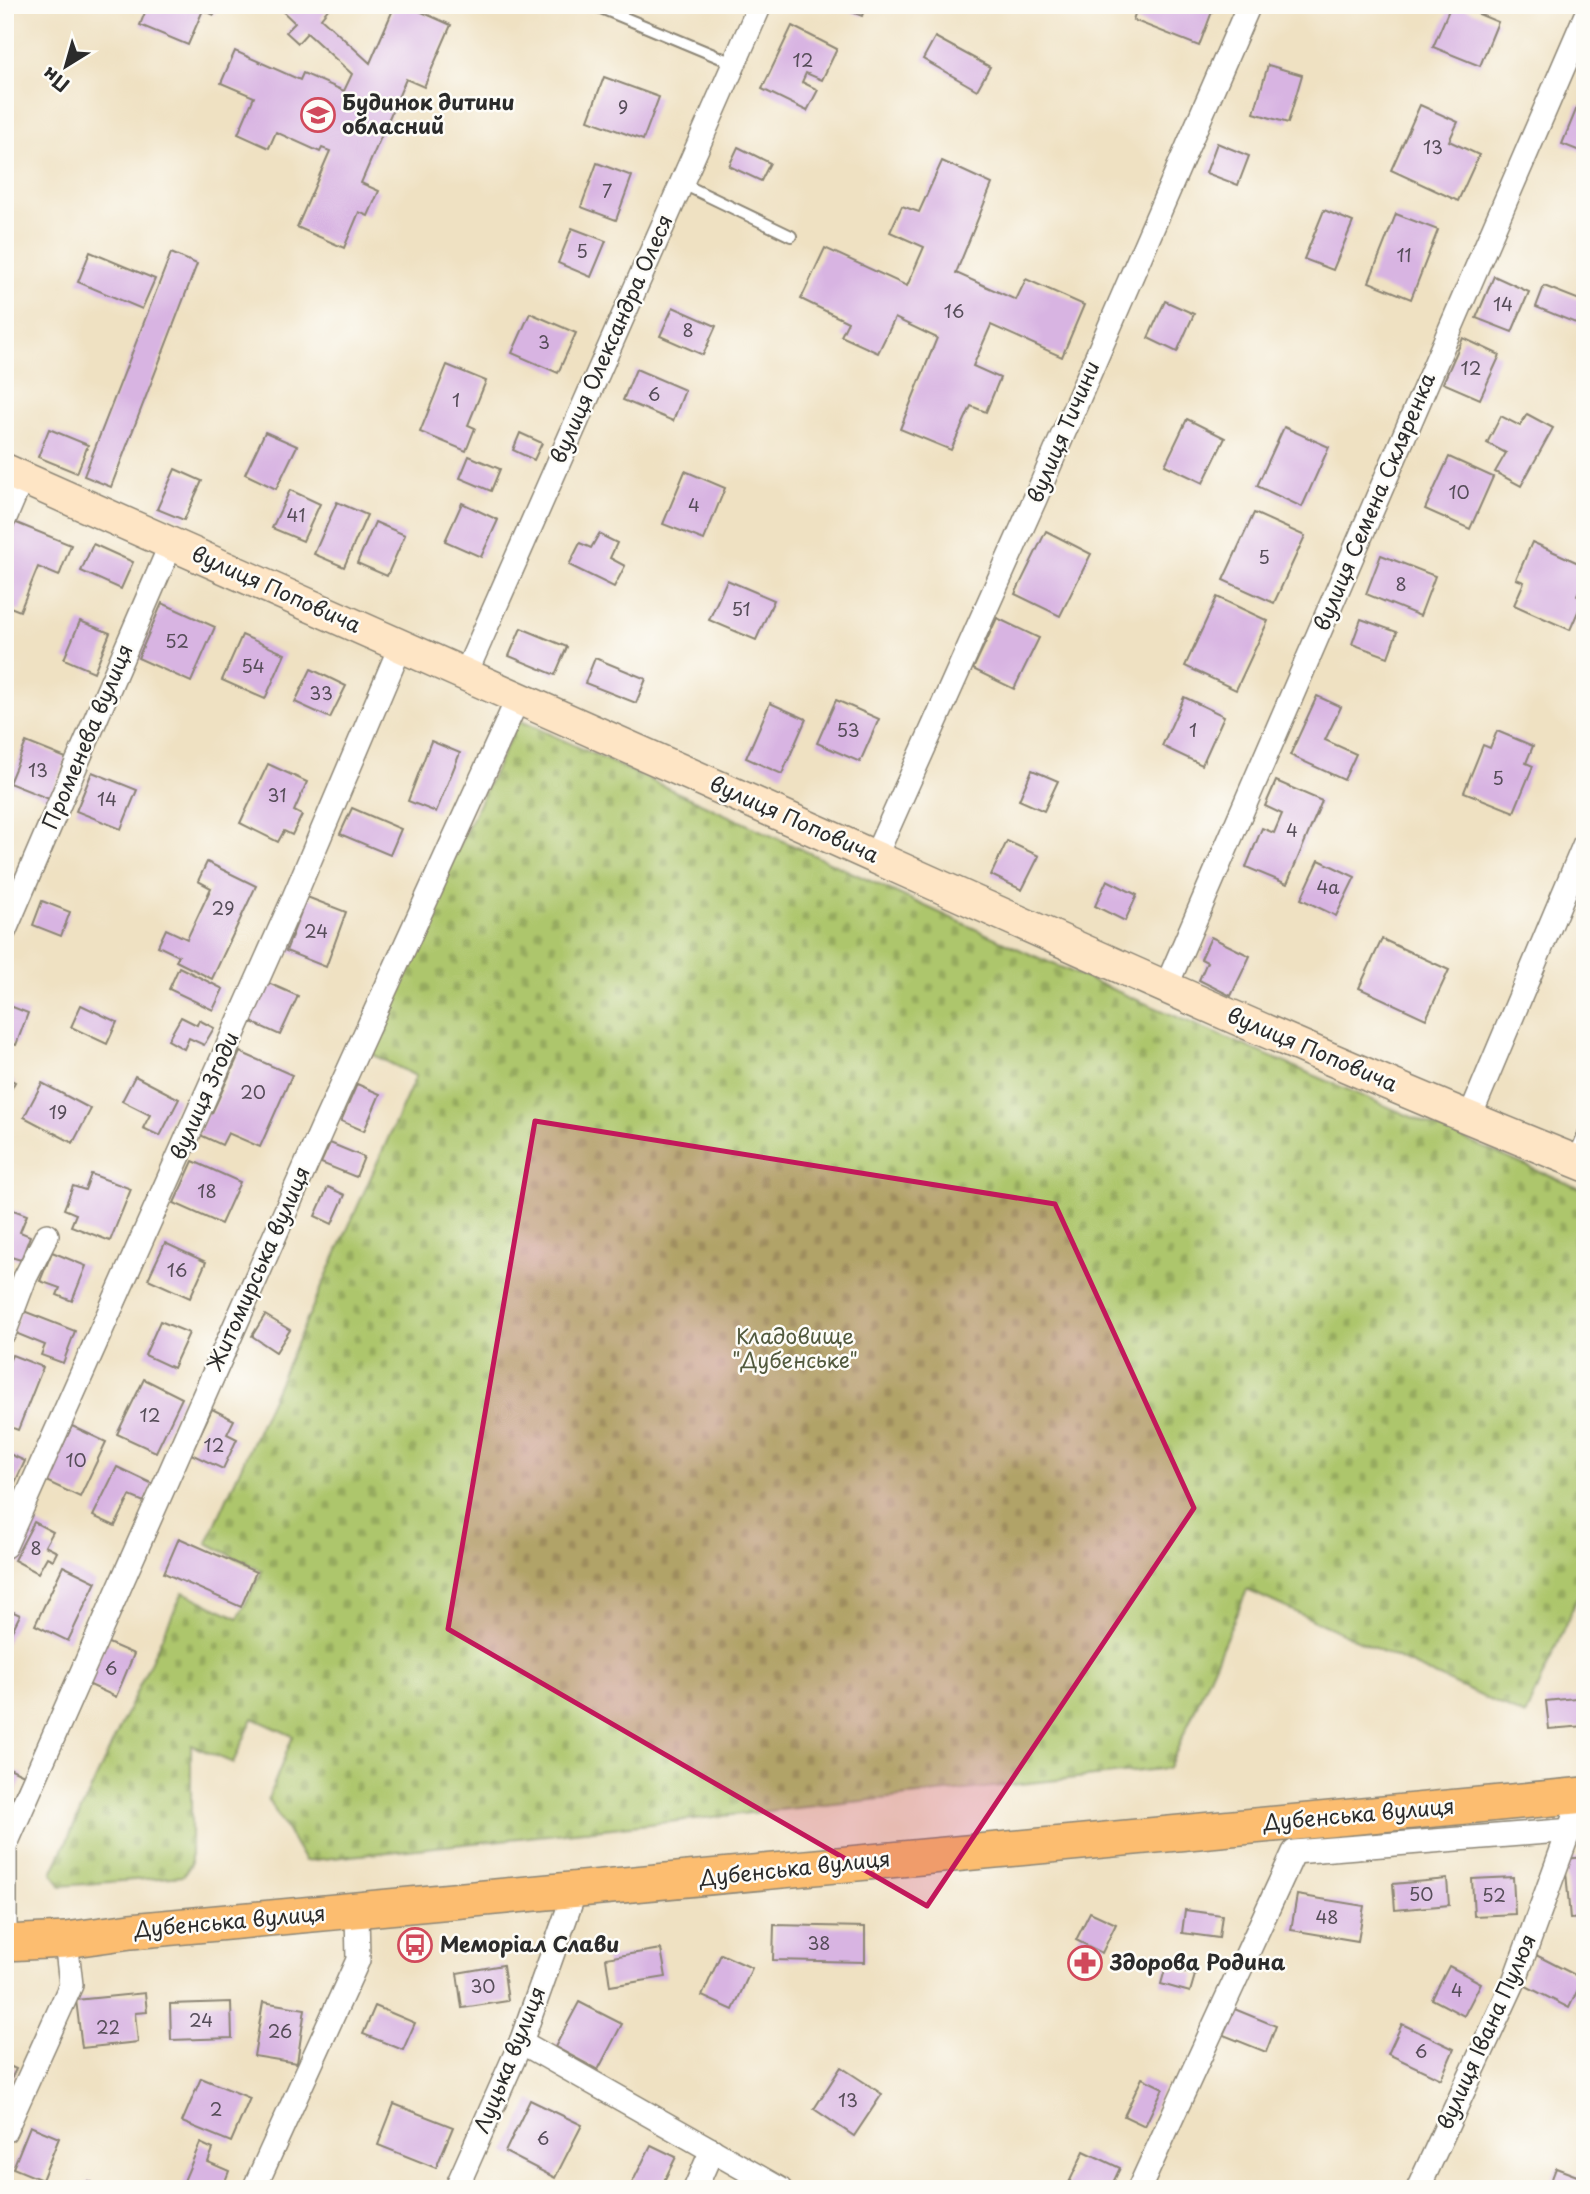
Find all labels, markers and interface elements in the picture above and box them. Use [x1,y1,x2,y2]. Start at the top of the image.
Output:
north arrow [32,32,102,102]
house number: 12 [793,46,813,73]
text: Пн [36,61,75,100]
place label: Будинок дитини обласний [342,85,515,141]
house number: 9 [618,93,628,120]
school or university icon: Будинок дитини обласний [299,96,337,134]
house number: 13 [1423,133,1443,160]
house number: 7 [602,177,612,204]
street label: вулиця Олександра Олеся [541,209,680,468]
house number: 5 [576,237,588,264]
house number: 11 [1396,241,1412,268]
house number: 14 [1493,290,1513,317]
house number: 16 [944,297,964,324]
house number: 8 [682,316,694,343]
house number: 3 [538,328,550,355]
house number: 12 [1461,354,1481,381]
street label: вулиця Тичини [1018,355,1107,507]
street label: вулиця Семена Скляренка [1304,367,1442,635]
house number: 6 [648,380,660,407]
house number: 1 [452,386,460,413]
house number: 10 [1448,478,1470,505]
house number: 4 [688,491,700,518]
house number: 41 [287,501,305,528]
street label: вулиця Поповича [187,536,367,640]
house number: 5 [1258,543,1270,570]
house number: 8 [1395,570,1407,597]
house number: 51 [731,595,751,622]
house number: 52 [165,627,189,654]
street label: Променева вулиця [33,639,140,834]
house number: 54 [241,652,265,679]
house number: 33 [309,679,333,706]
house number: 53 [836,716,860,743]
house number: 1 [1189,716,1197,743]
house number: 13 [28,756,48,783]
house number: 5 [1492,764,1504,791]
street label: вулиця Поповича [705,766,885,870]
house number: 31 [268,781,286,808]
house number: 14 [97,785,117,812]
house number: 4 [1286,816,1298,843]
house number: 4а [1316,873,1340,900]
house number: 29 [212,894,234,921]
house number: 24 [304,917,328,944]
street label: вулиця Поповича [1223,998,1404,1099]
street label: вулиця Згоди [161,1026,246,1164]
house number: 20 [240,1078,266,1105]
house number: 19 [49,1098,67,1125]
street label: Житомирська вулиця [197,1160,317,1376]
house number: 18 [197,1177,217,1204]
house number: 16 [167,1256,187,1283]
park label: Кладовище "Дубенське" [732,1319,858,1375]
house number: 12 [140,1401,160,1428]
house number: 12 [204,1431,224,1458]
house number: 10 [65,1446,87,1473]
house number: 8 [30,1534,42,1561]
house number: 6 [105,1654,117,1681]
street label: Дубенська вулиця [1261,1789,1456,1837]
street label: Дубенська вулиця [697,1841,892,1893]
house number: 50 [1409,1880,1433,1907]
house number: 52 [1482,1881,1506,1908]
street label: Дубенська вулиця [132,1896,327,1944]
house number: 48 [1315,1903,1339,1930]
bus stop icon: Меморіал Слави [396,1926,434,1964]
place label: Меморіал Слави [440,1927,620,1959]
street label: вулиця Івана Пулюя [1428,1928,1543,2134]
house number: 38 [807,1929,831,1956]
pharmacy icon: Здорова Родина [1066,1944,1104,1982]
place label: Здорова Родина [1109,1945,1286,1977]
house number: 30 [470,1972,496,1999]
house number: 4 [1451,1976,1463,2003]
street label: Луцька вулиця [464,1981,552,2137]
house number: 24 [189,2006,213,2033]
house number: 22 [96,2013,120,2040]
house number: 26 [268,2017,292,2044]
house number: 6 [1415,2037,1427,2064]
house number: 13 [838,2086,858,2113]
house number: 2 [210,2095,222,2122]
house number: 6 [537,2124,549,2151]

